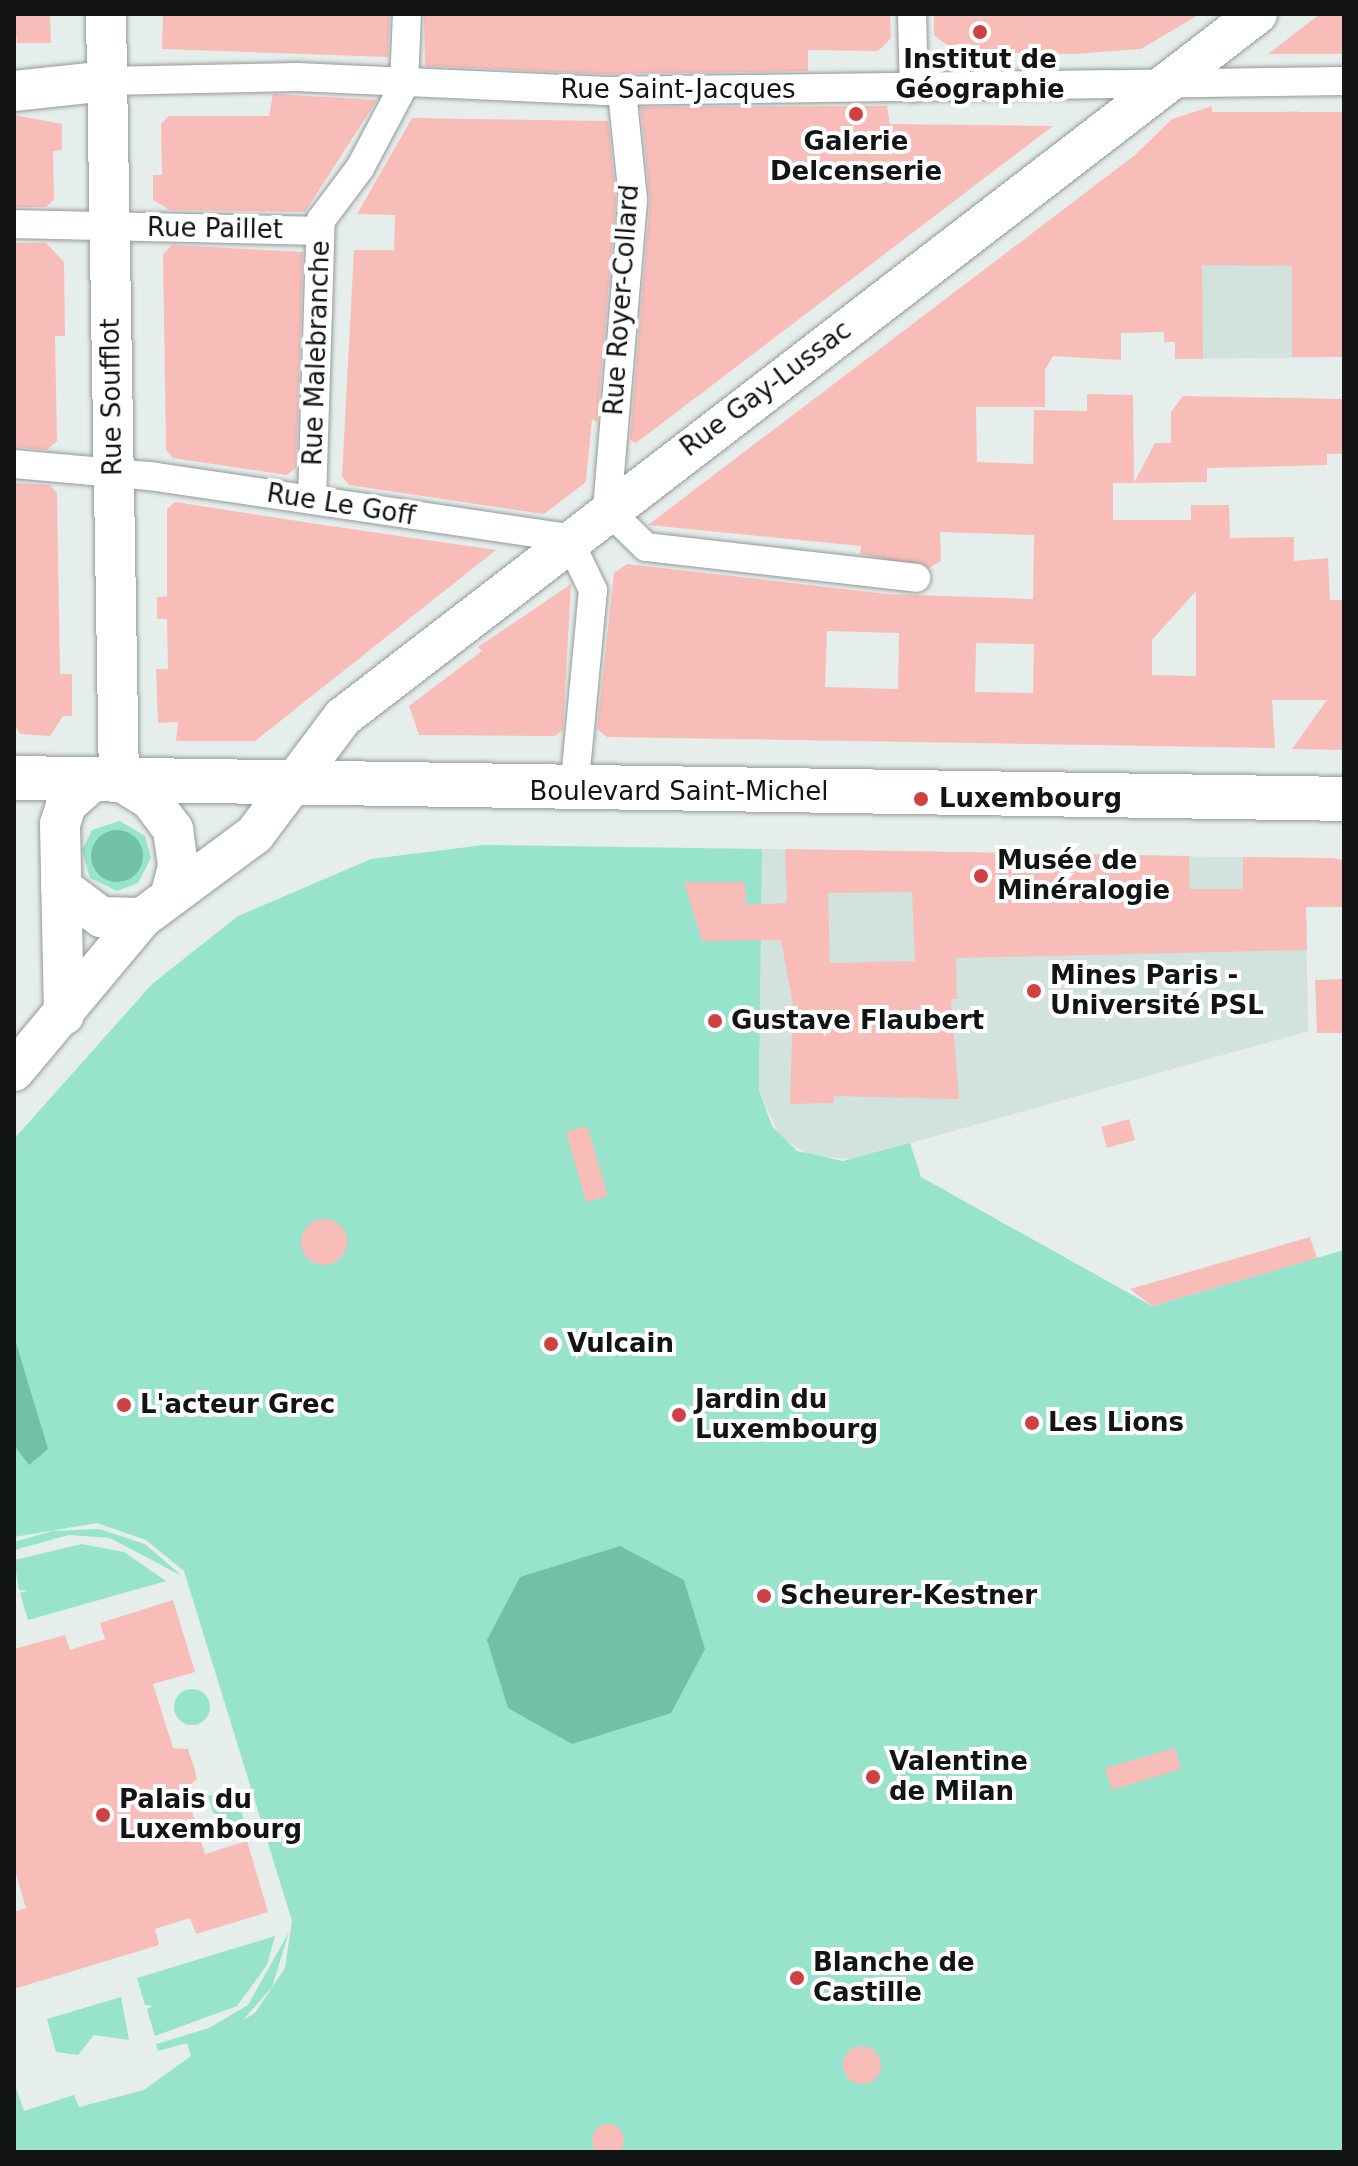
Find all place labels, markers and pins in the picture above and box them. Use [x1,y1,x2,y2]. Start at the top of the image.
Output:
marker: Institut de Géographie [971,23,989,41]
place label: Institut de Géographie [895,44,1065,106]
marker: Galerie Delcenserie [847,105,865,123]
place label: Galerie Delcenserie [770,126,942,188]
place label: Luxembourg [939,783,1122,815]
marker: Luxembourg [910,788,932,810]
place label: Musée de Minéralogie [997,845,1170,906]
marker: Musée de Minéralogie [972,867,990,885]
place label: Mines Paris - Université PSL [1050,960,1264,1022]
marker: Mines Paris - Université PSL [1025,982,1043,1000]
place label: Gustave Flaubert [731,1005,984,1037]
marker: Gustave Flaubert [706,1012,724,1030]
place label: Vulcain [567,1328,674,1360]
marker: Vulcain [542,1335,560,1353]
place label: Jardin du Luxembourg [695,1384,878,1446]
place label: L'acteur Grec [140,1389,335,1421]
marker: L'acteur Grec [115,1396,133,1414]
marker: Jardin du Luxembourg [670,1406,688,1424]
place label: Les Lions [1048,1407,1184,1439]
marker: Les Lions [1023,1414,1041,1432]
place label: Scheurer-Kestner [780,1580,1037,1612]
marker: Scheurer-Kestner [755,1587,773,1605]
place label: Valentine de Milan [889,1746,1028,1808]
marker: Valentine de Milan [864,1768,882,1786]
place label: Palais du Luxembourg [119,1784,302,1846]
marker: Palais du Luxembourg [94,1806,112,1824]
place label: Blanche de Castille [813,1947,975,2008]
marker: Blanche de Castille [788,1969,806,1987]

